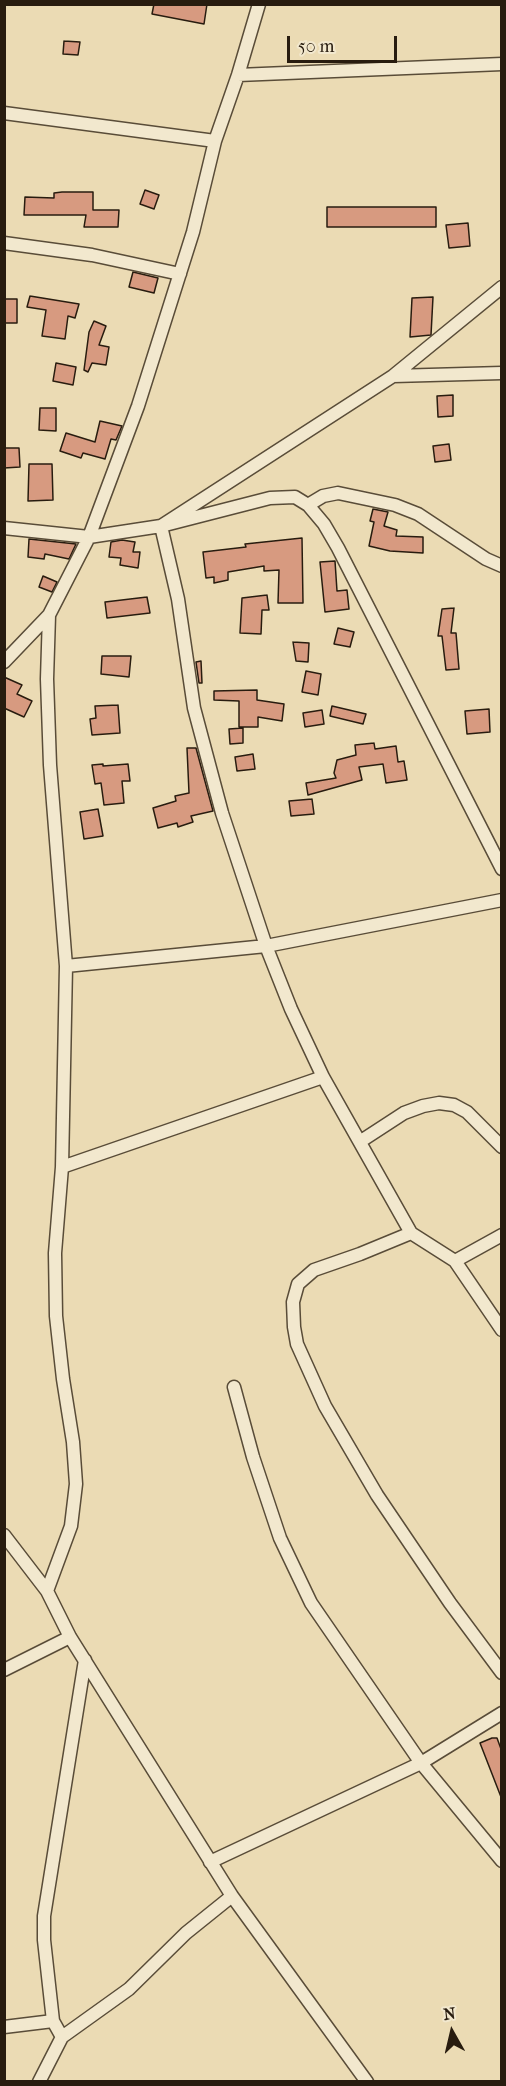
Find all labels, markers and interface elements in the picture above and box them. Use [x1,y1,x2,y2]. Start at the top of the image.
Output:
scale bar [290,24,400,62]
text: 50 m [298,36,334,57]
north arrow [422,2002,482,2062]
text: N [442,2003,457,2024]

